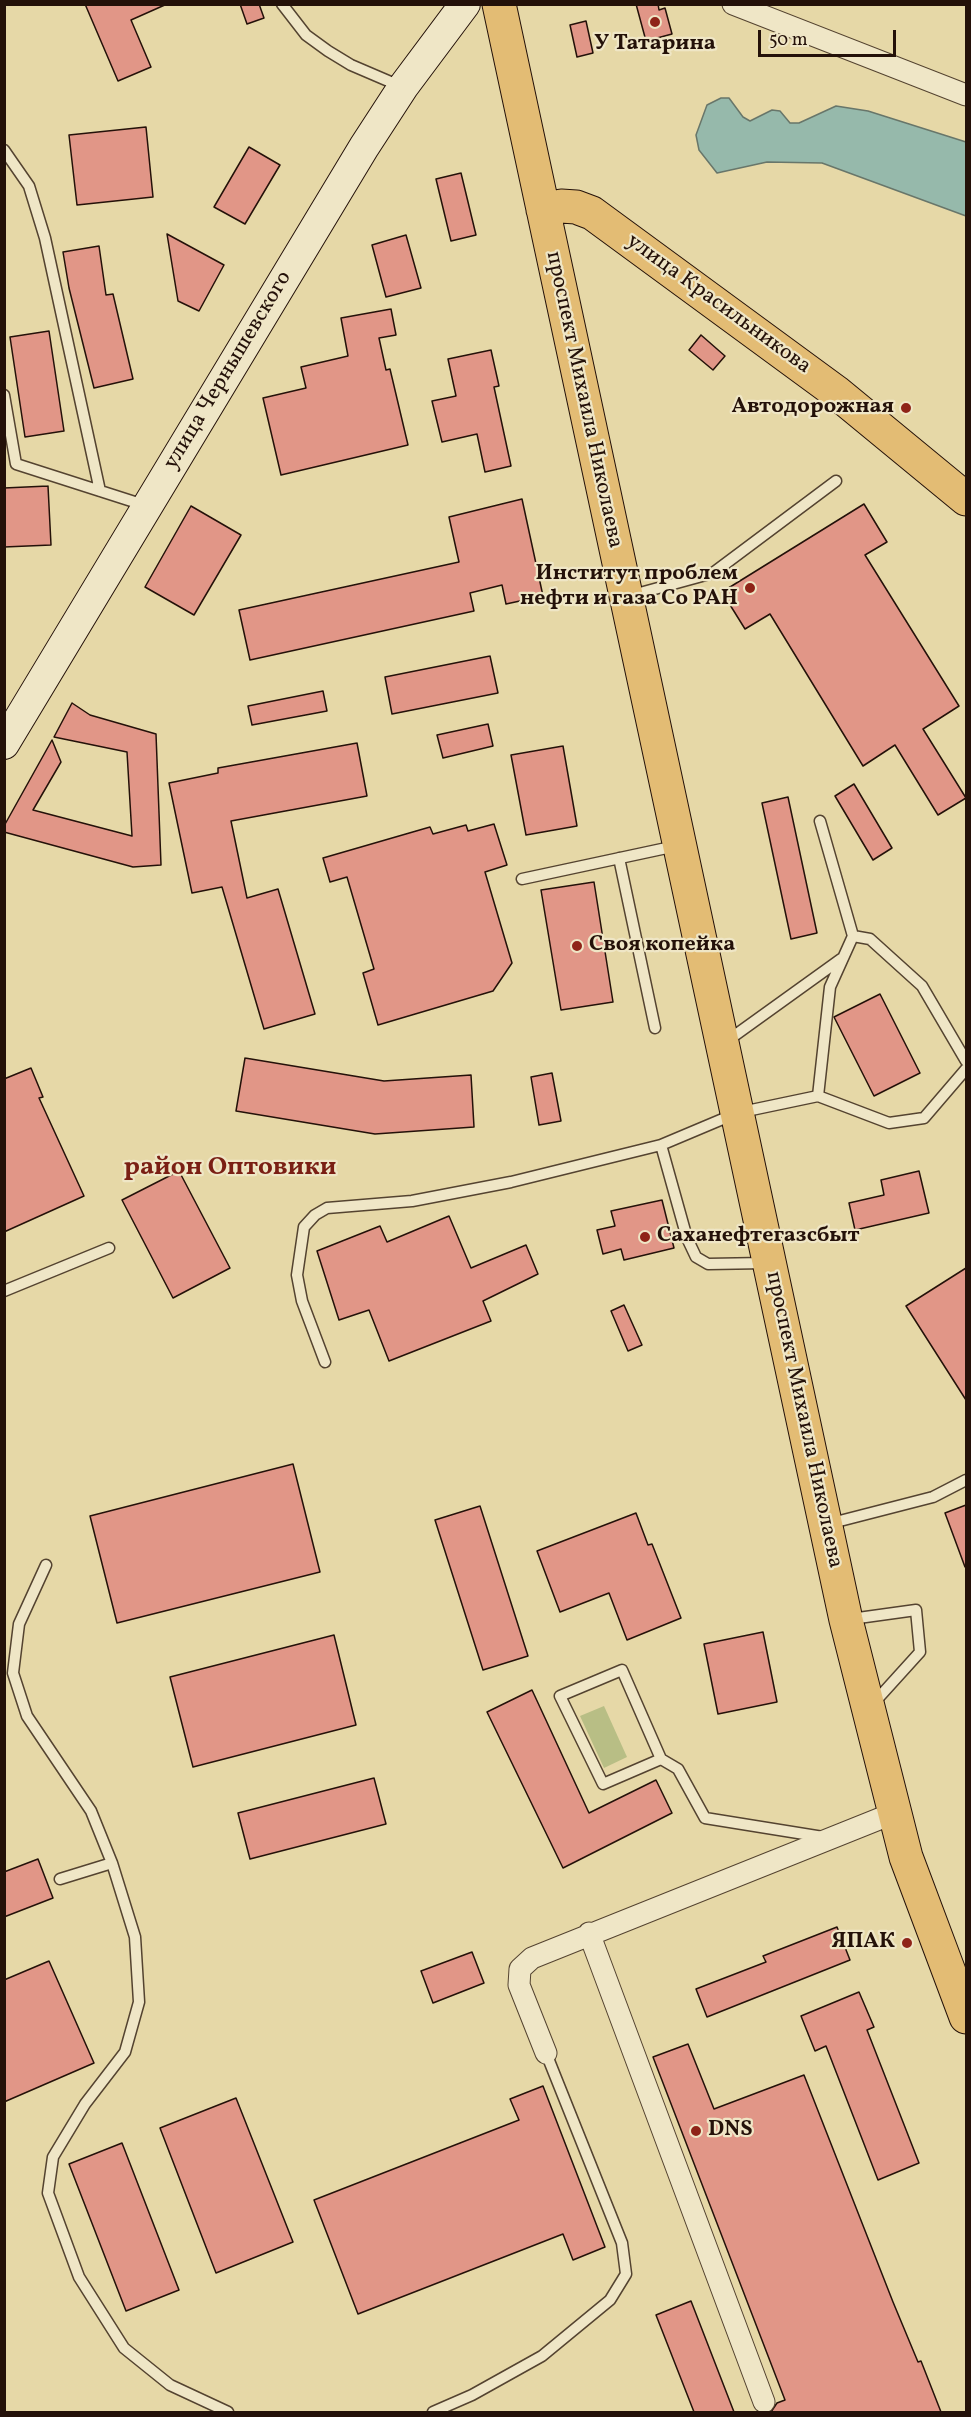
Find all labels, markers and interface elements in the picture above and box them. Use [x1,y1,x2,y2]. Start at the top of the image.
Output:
marker: У Татарина [648,15,662,29]
scale bar [761,18,899,56]
text: 50 m [769,28,808,53]
place label: У Татарина [594,32,716,58]
street label: улица Красильникова [620,229,816,381]
street label: проспект Михаила Николаева [539,249,627,551]
street label: улица Чернышевского [159,267,299,475]
place label: Автодорожная [732,395,894,421]
marker: Автодорожная [899,401,913,415]
place label: Институт проблем нефти и газа Со РАН [520,562,738,614]
marker: Институт проблем нефти и газа Со РАН [743,581,757,595]
place label: Своя копейка [589,933,735,959]
marker: Своя копейка [570,939,584,953]
district label: район Оптовики [123,1153,337,1185]
place label: Саханефтегазсбыт [657,1224,860,1250]
marker: Саханефтегазсбыт [638,1230,652,1244]
street label: проспект Михаила Николаева [759,1269,847,1571]
place label: ЯПАК [831,1930,895,1956]
marker: ЯПАК [900,1936,914,1950]
place label: DNS [708,2118,752,2144]
marker: DNS [689,2124,703,2138]

